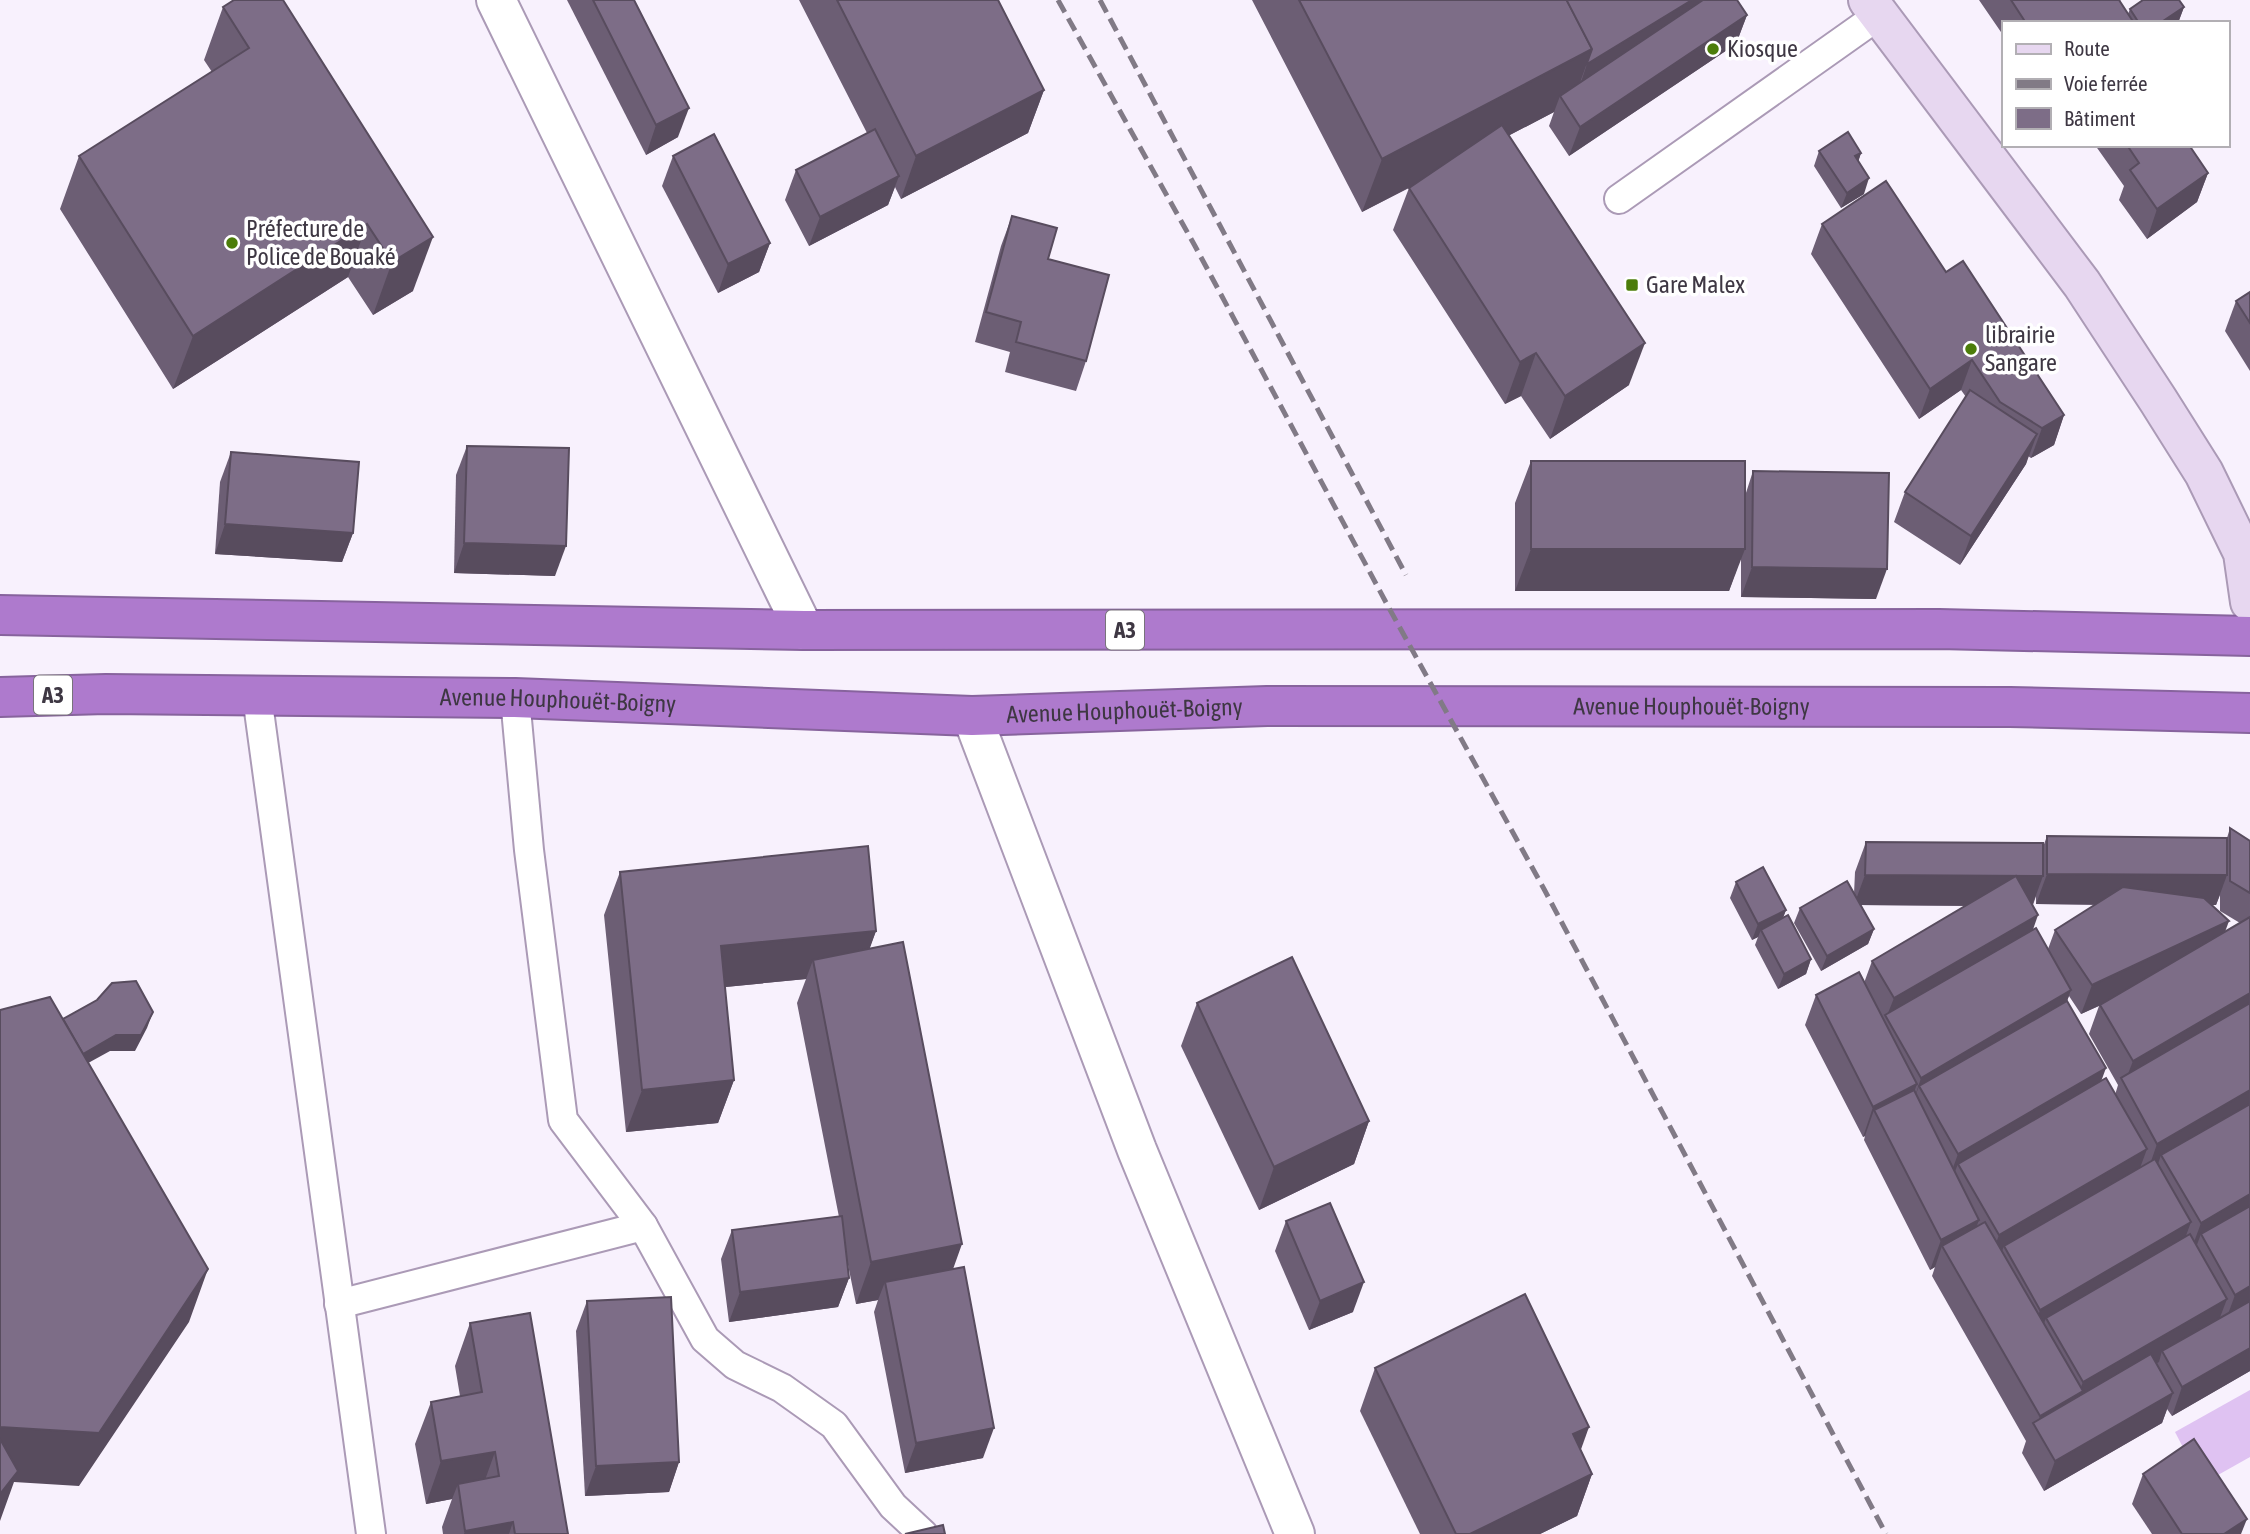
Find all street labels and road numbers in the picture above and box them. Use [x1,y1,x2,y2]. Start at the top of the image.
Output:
road number: A3 [1106,610,1144,650]
road number: A3 [34,676,72,715]
street label: Avenue Houphouët-Boigny [440,683,677,717]
street label: Avenue Houphouët-Boigny [1573,692,1810,720]
street label: Avenue Houphouët-Boigny [1006,693,1243,728]

